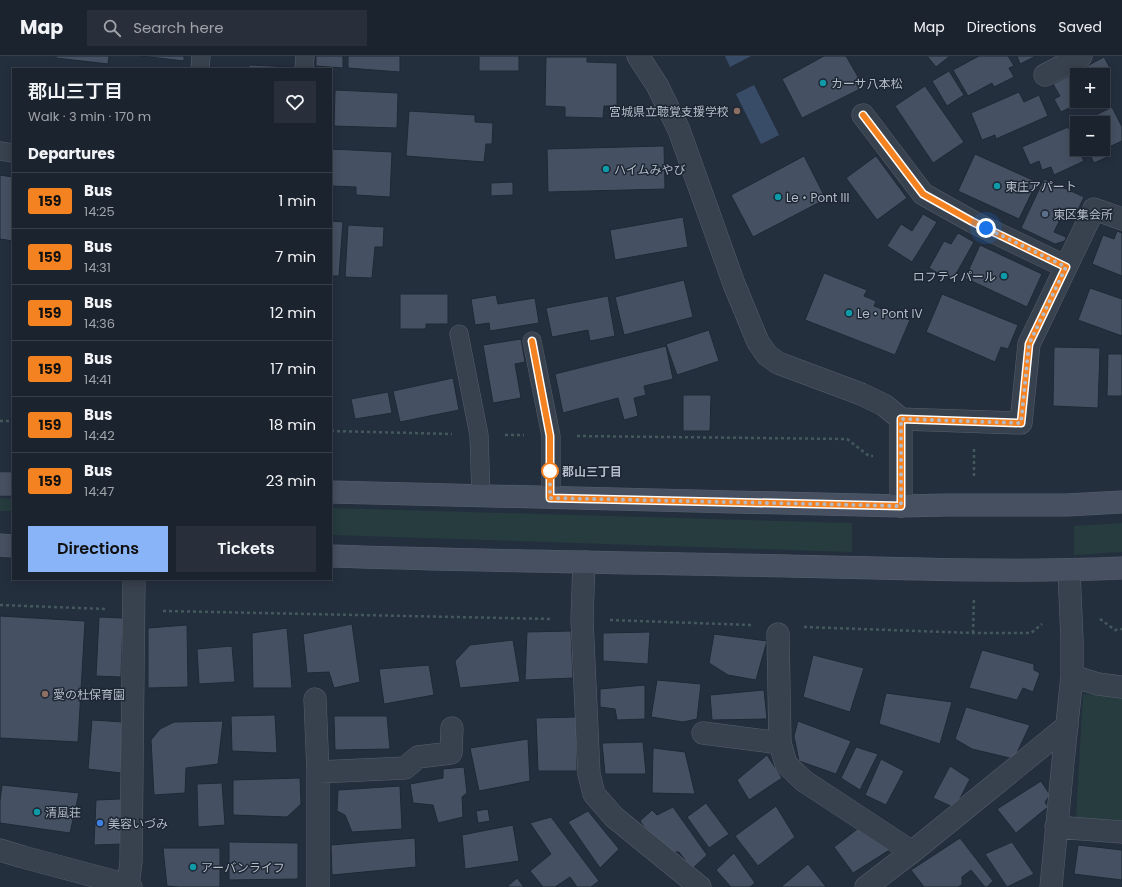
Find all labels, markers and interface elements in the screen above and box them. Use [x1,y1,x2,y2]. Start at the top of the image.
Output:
search box [87,10,367,46]
text: Map [20,14,63,41]
icon: search [101,17,123,39]
text: Search here [133,17,224,38]
text: Map [914,17,945,37]
text: Directions [967,17,1036,37]
text: Saved [1058,17,1102,37]
map controls [1070,68,1110,156]
button: + [1070,68,1110,108]
place label: カーサ八本松 [831,75,903,92]
text: 郡山三丁目 [28,78,123,105]
marker: カーサ八本松 [818,78,828,88]
button: heart [274,81,316,123]
place label: 宮城県立聴覚支援学校 [609,103,729,120]
marker: 宮城県立聴覚支援学校 [732,106,742,116]
text: Walk · 3 min · 170 m [28,107,151,126]
button: − [1070,116,1110,156]
text: Departures [28,143,115,164]
place label: ハイムみやび [614,161,686,178]
marker: ハイムみやび [601,164,611,174]
place label: 東庄アパート [1005,178,1077,195]
text: Bus [84,180,112,201]
marker: 東庄アパート [992,181,1002,191]
place label: Le・Pont III [786,189,849,206]
text: 1 min [278,190,316,211]
text: 159 [39,191,61,211]
marker: Le・Pont III [773,192,783,202]
text: 14:25 [84,202,115,221]
place label: 東区集会所 [1053,206,1113,223]
marker: 東区集会所 [1040,209,1050,219]
your location [976,218,996,238]
text: Bus [84,236,112,257]
text: 7 min [275,246,316,267]
text: 159 [39,247,61,267]
text: 14:31 [84,258,111,277]
place label: ロフティパール [913,268,996,285]
marker: ロフティパール [999,271,1009,281]
text: Bus [84,292,112,313]
text: 12 min [270,302,316,323]
text: 159 [39,303,61,323]
place label: Le・Pont IV [857,305,923,322]
marker: Le・Pont IV [844,308,854,318]
text: 14:36 [84,314,115,333]
text: Bus [84,348,112,369]
text: 17 min [270,358,316,379]
text: 159 [39,359,61,379]
text: 14:41 [84,370,111,389]
text: Bus [84,404,112,425]
text: 18 min [269,414,316,435]
text: 159 [39,415,61,435]
text: 14:42 [84,426,115,445]
text: Bus [84,460,112,481]
marker: 郡山三丁目 [541,462,559,480]
place label: 郡山三丁目 [562,463,622,480]
text: 23 min [266,470,316,491]
text: 159 [39,471,61,491]
text: 14:47 [84,482,114,501]
button: Directions [28,526,168,572]
button: Tickets [176,526,316,572]
place label: 愛の杜保育園 [53,686,125,703]
marker: 愛の杜保育園 [40,689,50,699]
place label: 清風荘 [45,804,81,821]
marker: 清風荘 [32,807,42,817]
place label: 美容いづみ [108,815,168,832]
marker: 美容いづみ [95,818,105,828]
place label: アーバンライフ [201,859,285,876]
marker: アーバンライフ [188,862,198,872]

